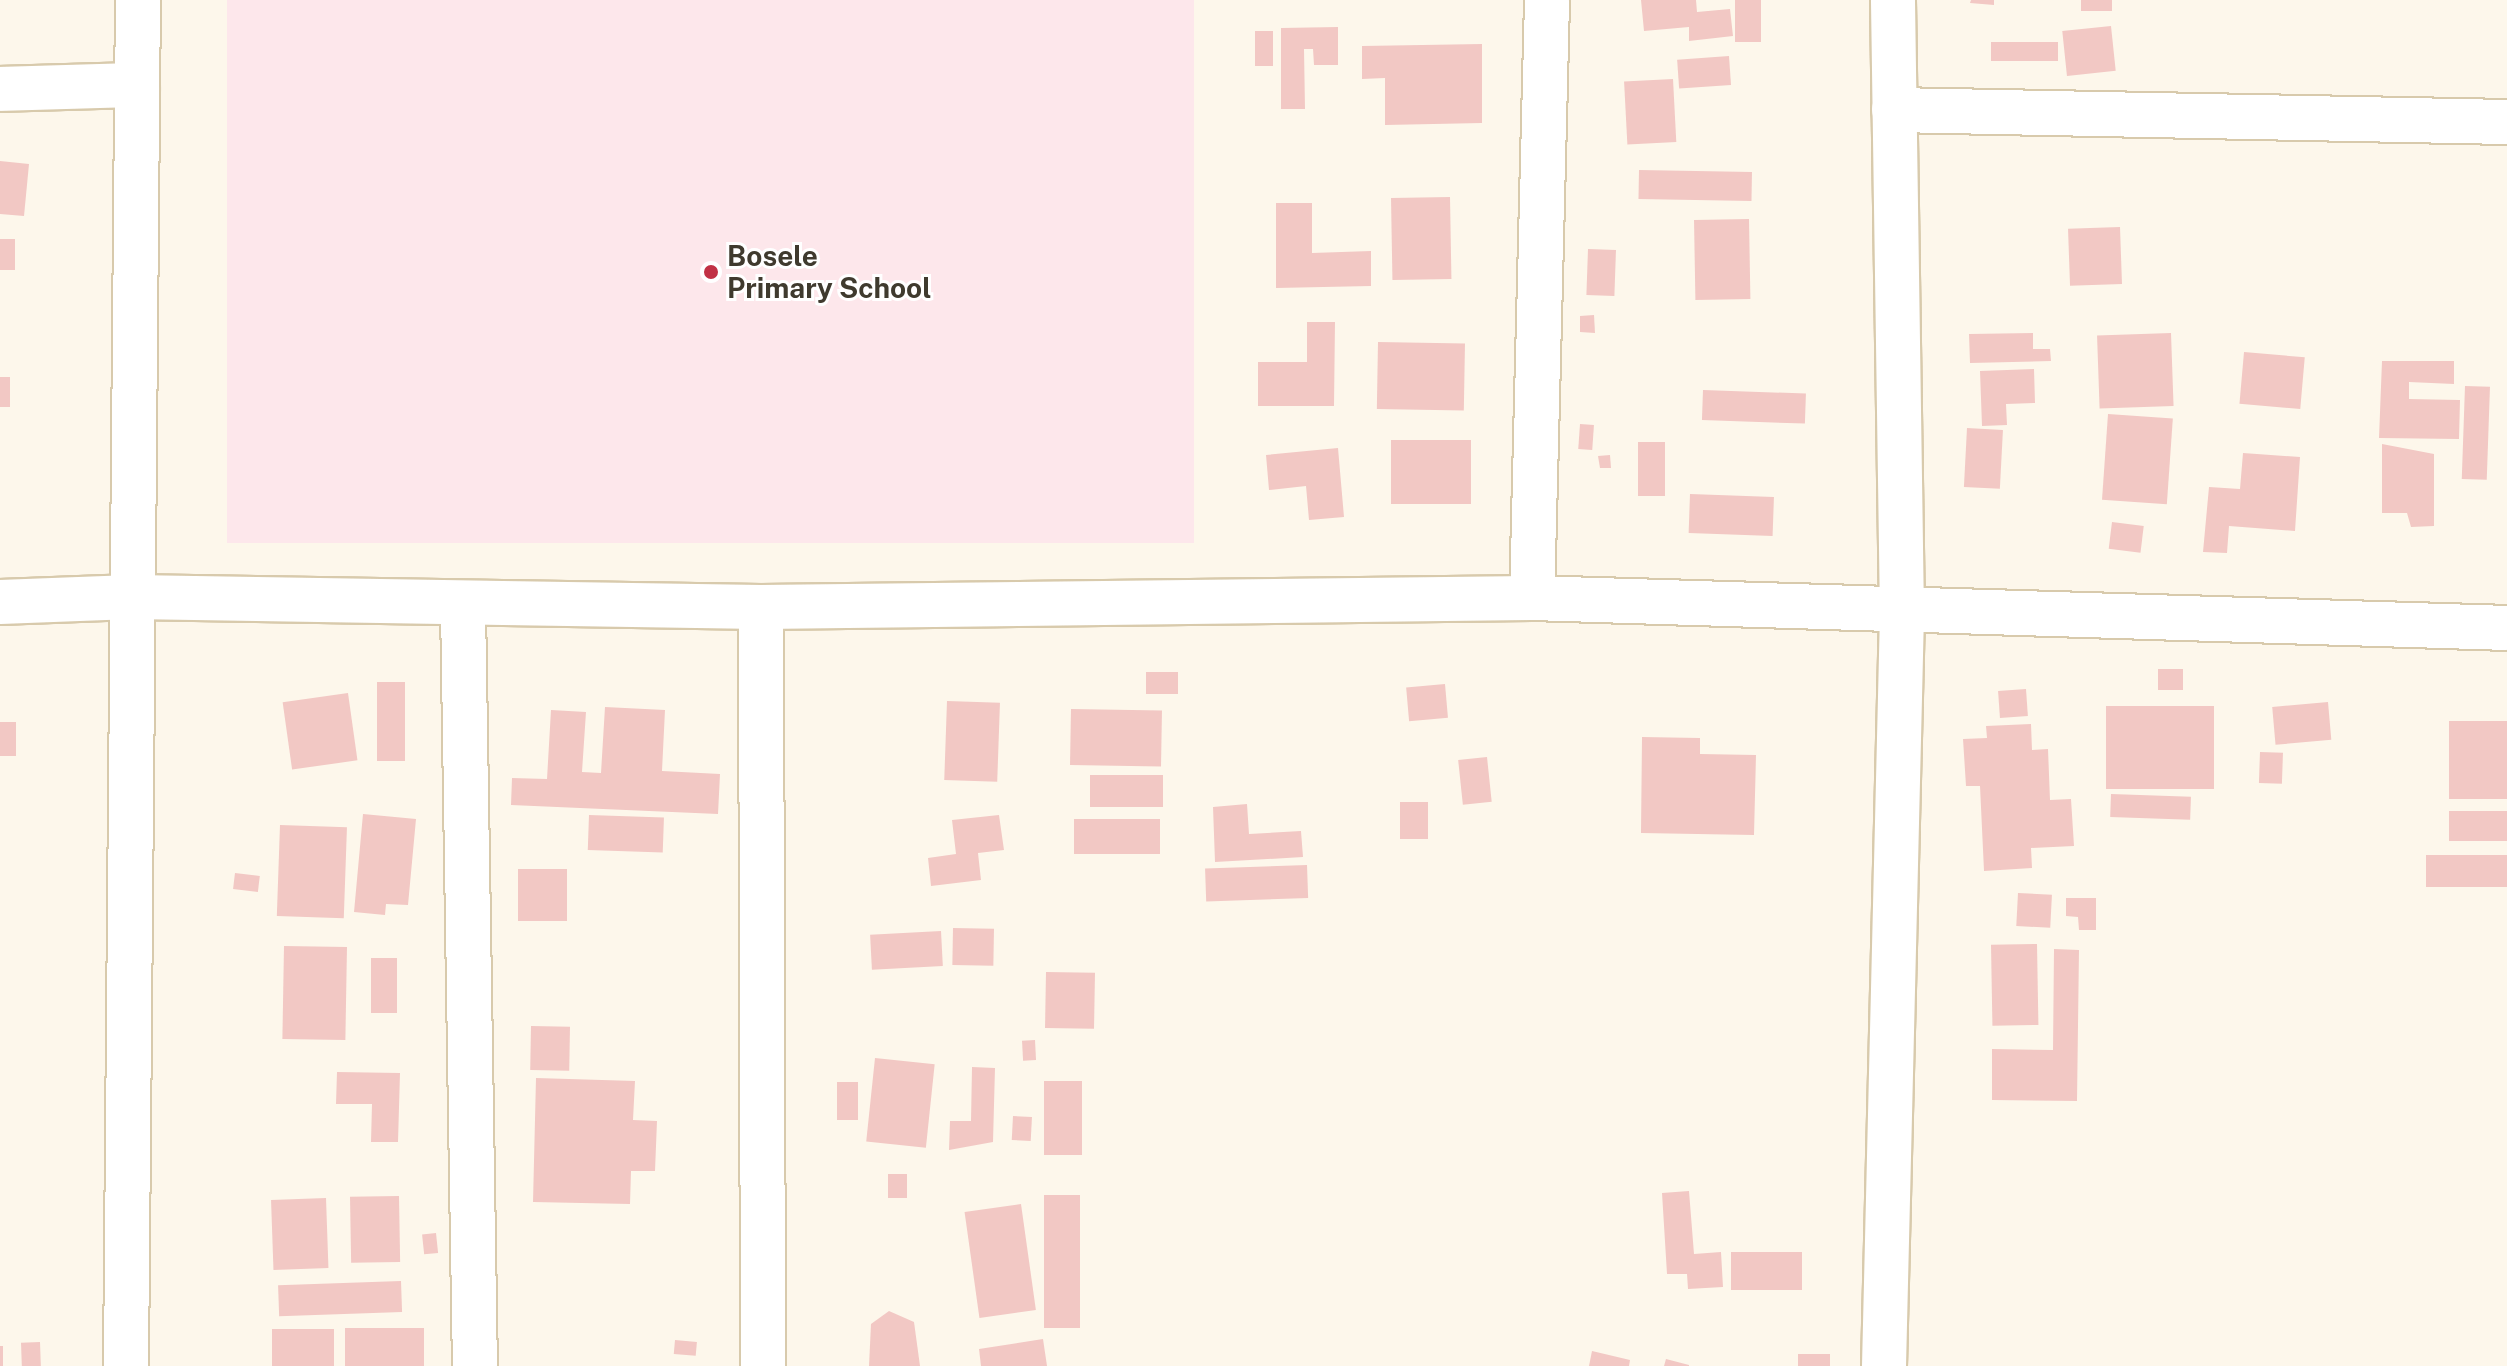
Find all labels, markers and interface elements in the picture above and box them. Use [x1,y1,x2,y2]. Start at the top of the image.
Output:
place label: Bosele Primary School [727,239,932,305]
marker: Bosele Primary School [702,263,720,281]

